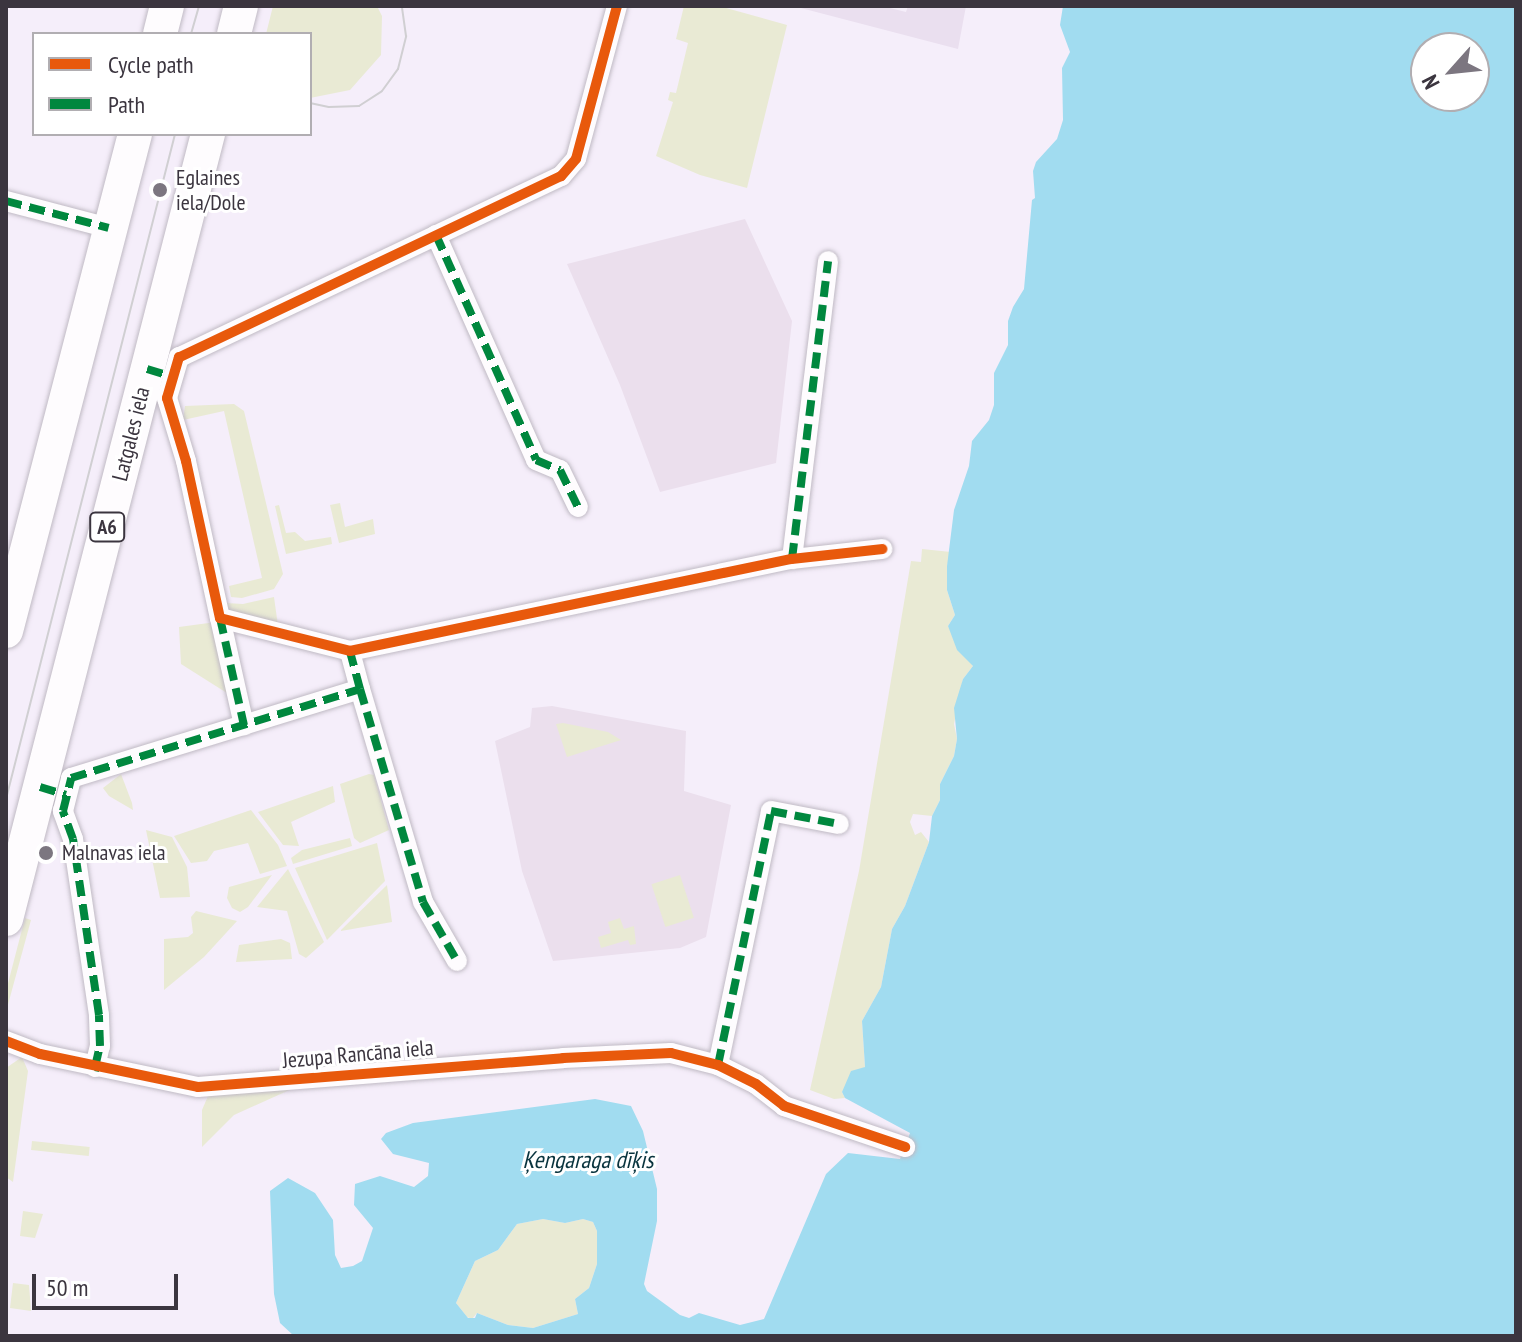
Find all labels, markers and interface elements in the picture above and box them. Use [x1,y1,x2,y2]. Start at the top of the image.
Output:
legend [32,32,312,136]
north arrow [1410,32,1490,112]
text: Cycle path [108,49,194,80]
text: N [1415,70,1446,94]
text: Path [108,89,145,120]
place label: Eglaines iela/Dole [176,164,246,216]
marker: Eglaines iela/Dole [151,181,169,199]
street label: Latgales iela [107,384,155,484]
road number: A6 [89,511,125,543]
place label: Malnavas iela [62,840,166,866]
marker: Malnavas iela [37,844,55,862]
street label: Jezupa Rancāna iela [282,1034,434,1074]
water label: Ķengaraga dīķis [523,1146,653,1174]
scale bar [36,1258,182,1308]
text: 50 m [46,1272,88,1303]

